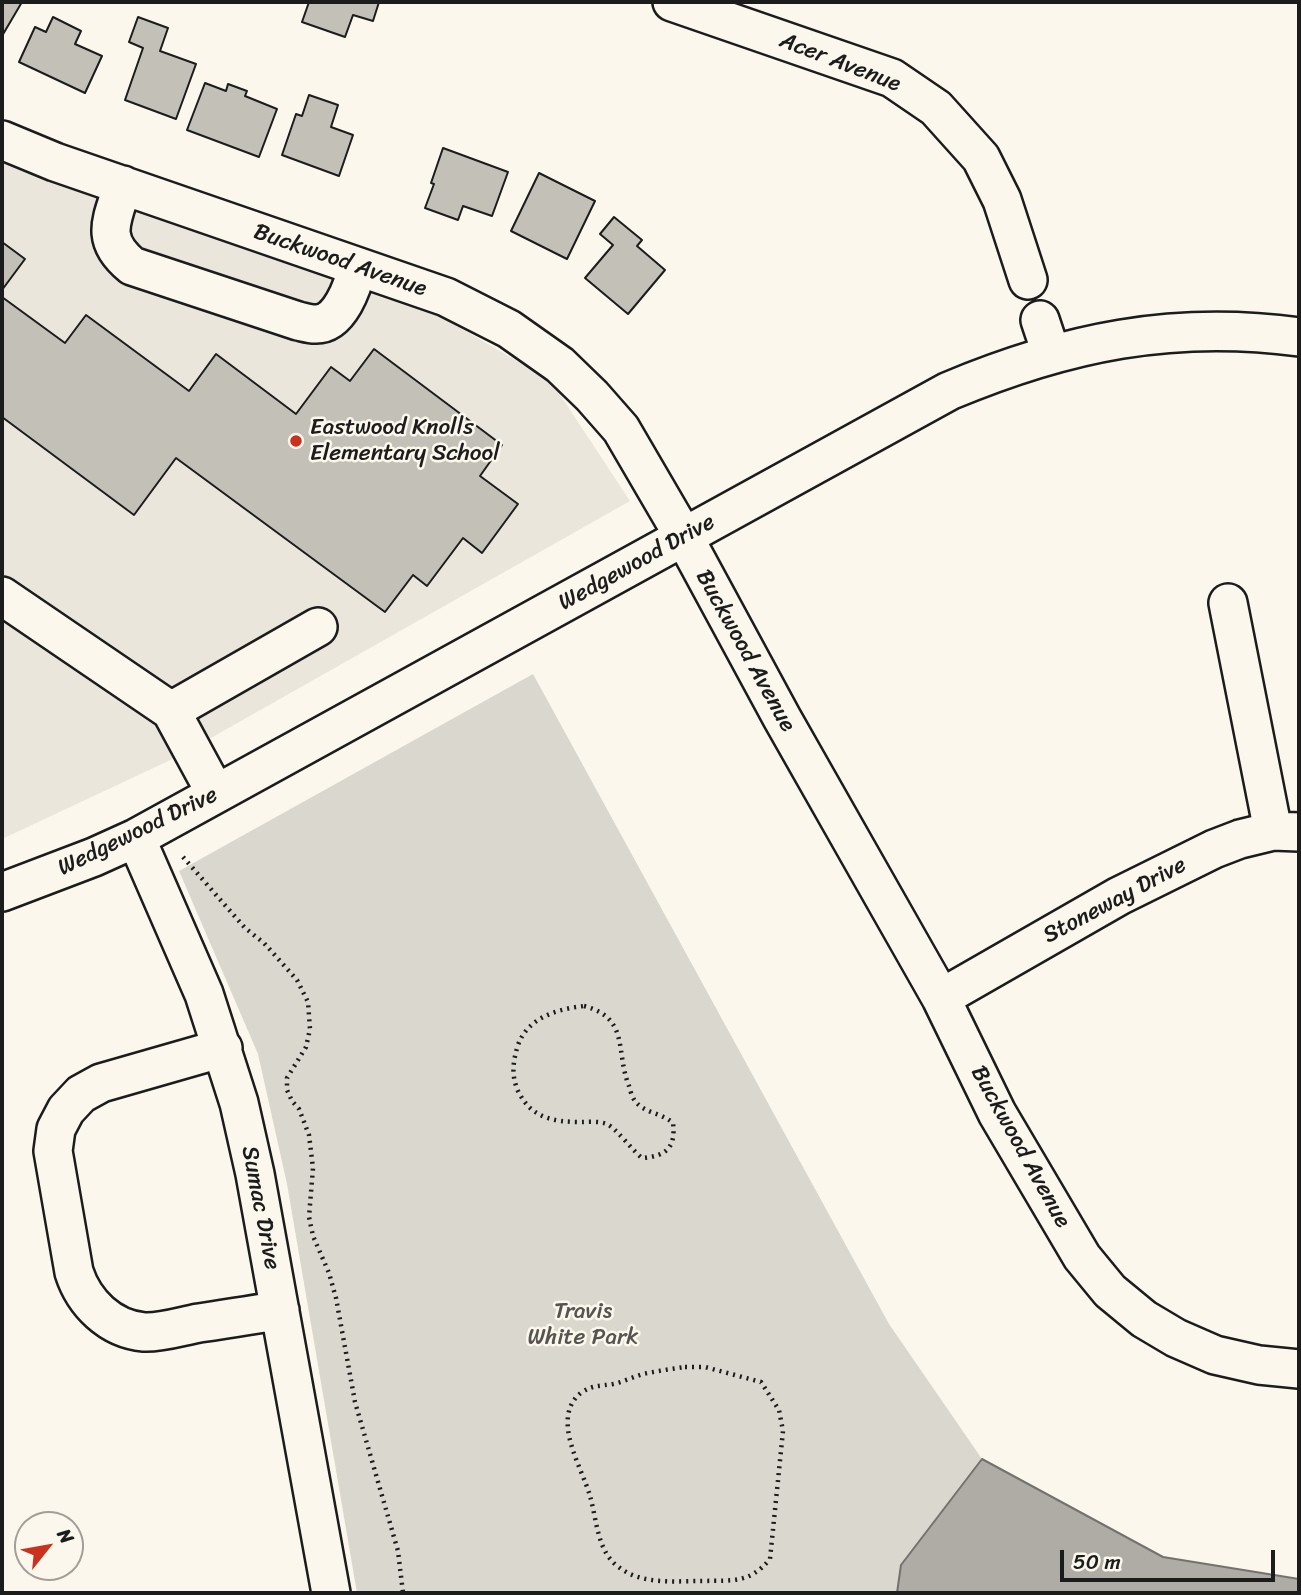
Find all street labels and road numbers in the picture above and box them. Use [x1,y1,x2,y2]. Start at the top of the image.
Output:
street label: Acer Avenue [776,27,904,99]
street label: Buckwood Avenue [250,218,430,304]
street label: Wedgewood Drive [554,509,720,617]
street label: Buckwood Avenue [689,565,801,737]
street label: Wedgewood Drive [54,781,222,883]
street label: Stoneway Drive [1039,852,1191,950]
street label: Buckwood Avenue [964,1061,1076,1233]
street label: Sumac Drive [234,1144,286,1272]

